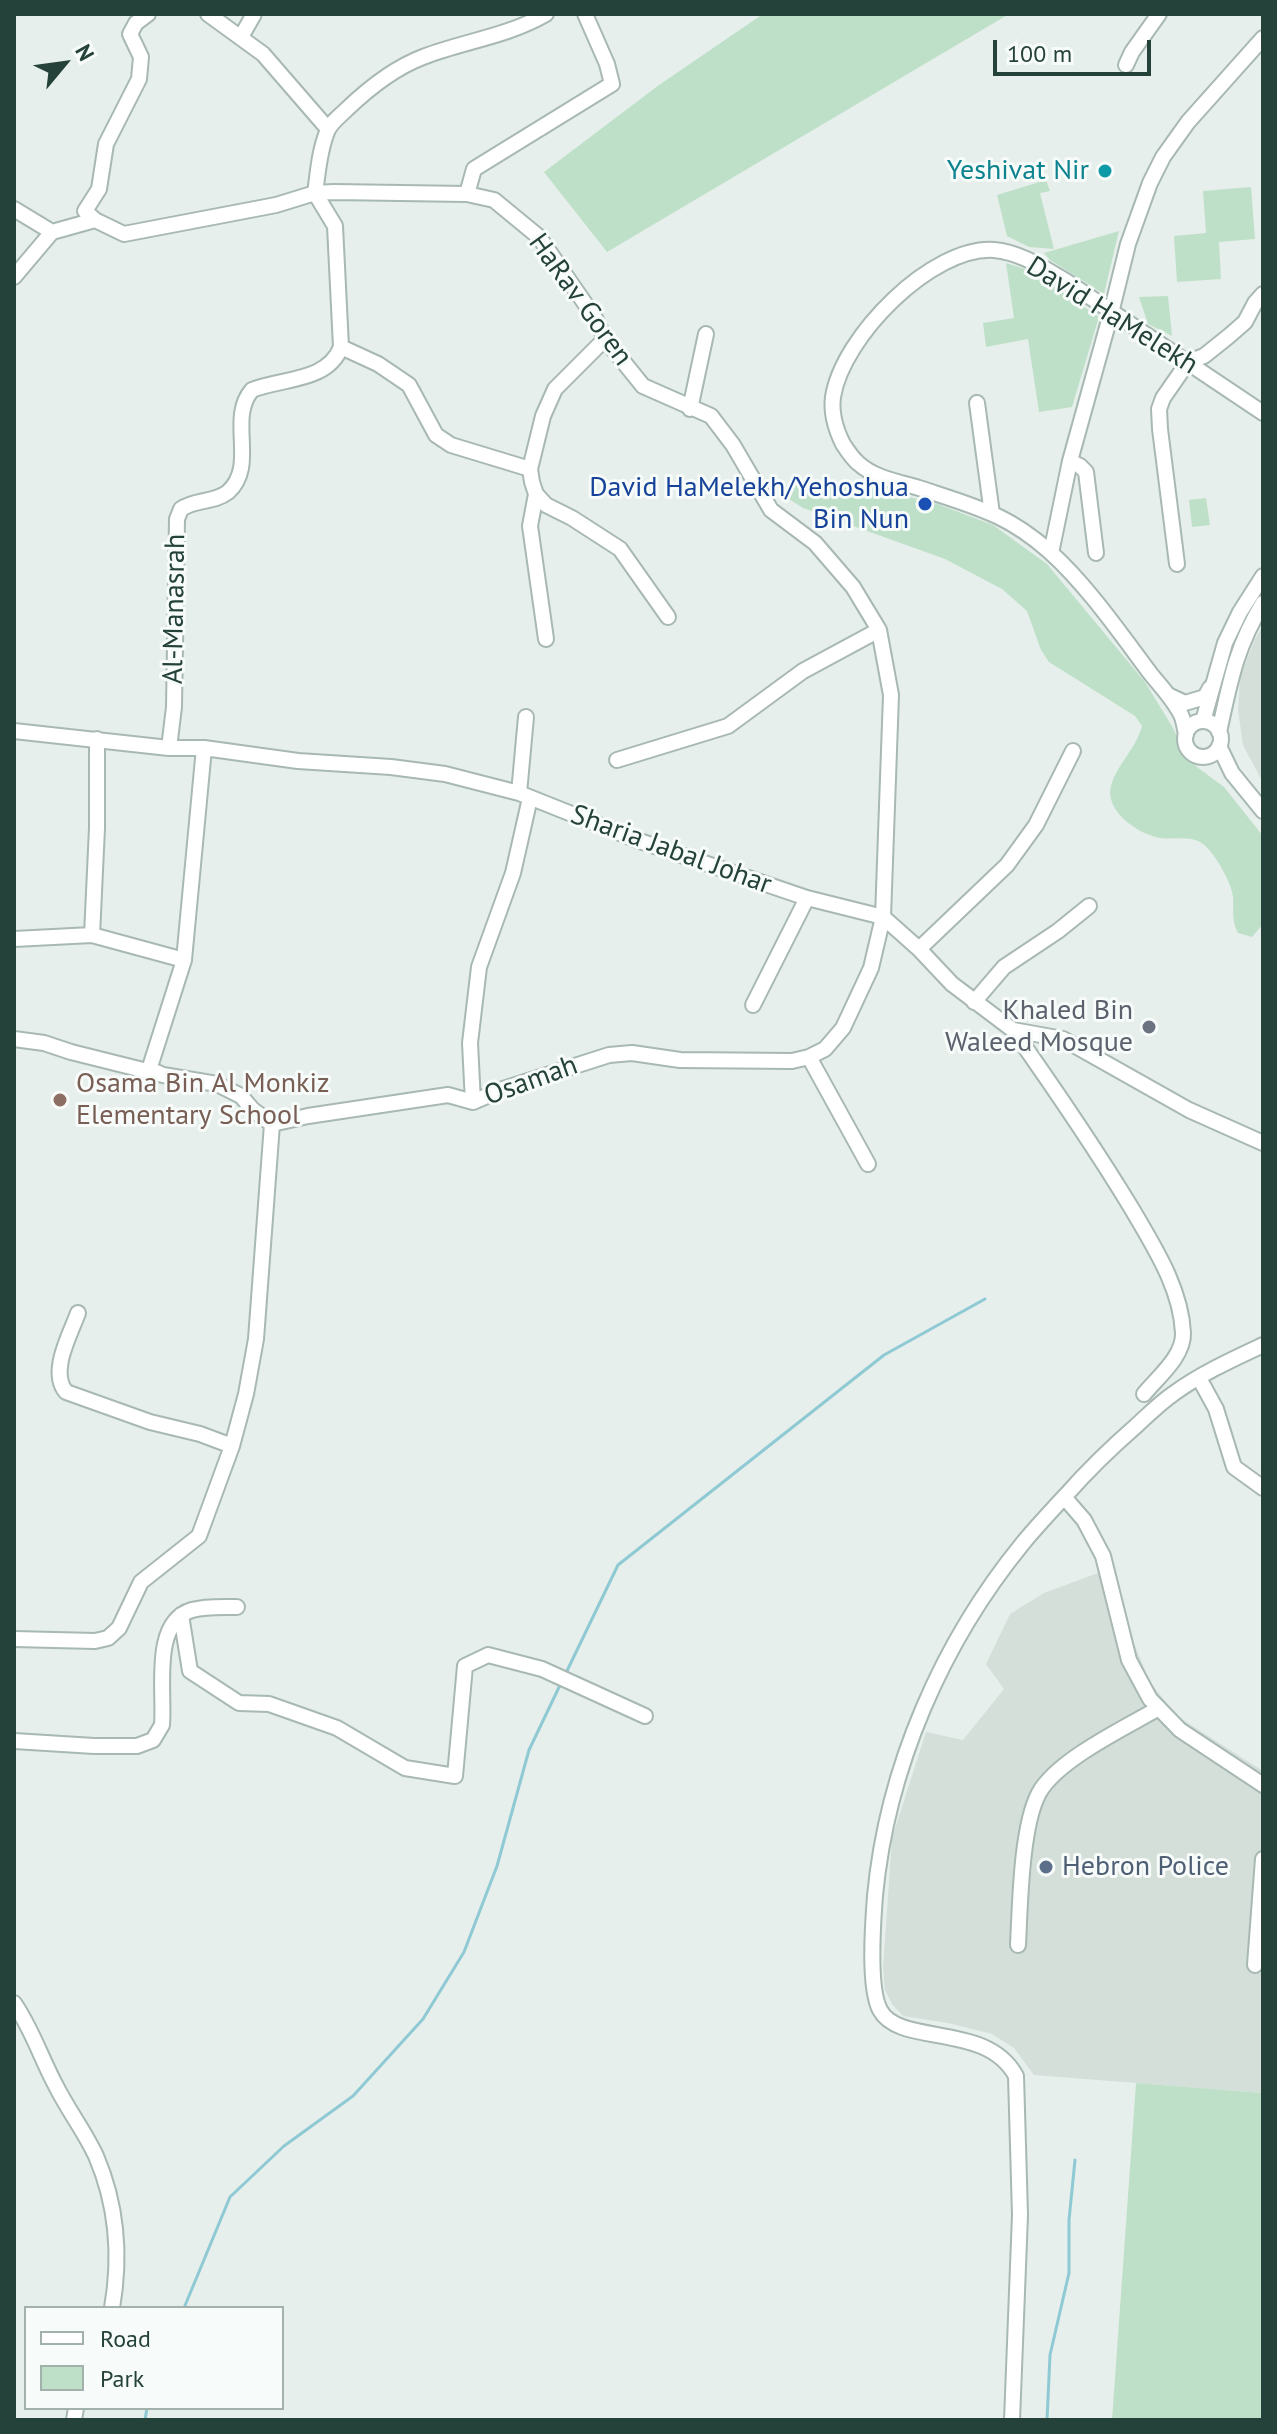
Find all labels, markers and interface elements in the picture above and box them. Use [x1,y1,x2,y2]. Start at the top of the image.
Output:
north arrow [24,24,104,104]
scale bar [997,24,1155,74]
text: 100 m [1007,38,1072,69]
text: N [69,39,101,65]
place label: Yeshivat Nir [947,154,1089,188]
marker: Yeshivat Nir [1096,162,1114,180]
street label: HaRav Goren [521,227,639,373]
street label: David HaMelekh [1020,250,1204,382]
place label: David HaMelekh/Yehoshua Bin Nun [589,471,909,537]
marker: David HaMelekh/Yehoshua Bin Nun [916,495,934,513]
street label: Al-Manasrah [157,534,193,684]
street label: Sharia Jabal Johar [566,798,776,902]
place label: Khaled Bin Waleed Mosque [945,994,1133,1060]
marker: Khaled Bin Waleed Mosque [1140,1018,1158,1036]
street label: Osamah [480,1049,582,1113]
place label: Osama Bin Al Monkiz Elementary School [76,1067,330,1133]
marker: Osama Bin Al Monkiz Elementary School [51,1091,69,1109]
place label: Hebron Police [1062,1850,1229,1884]
marker: Hebron Police [1037,1858,1055,1876]
legend [24,2306,284,2410]
text: Road [100,2323,151,2354]
text: Park [100,2363,144,2394]

